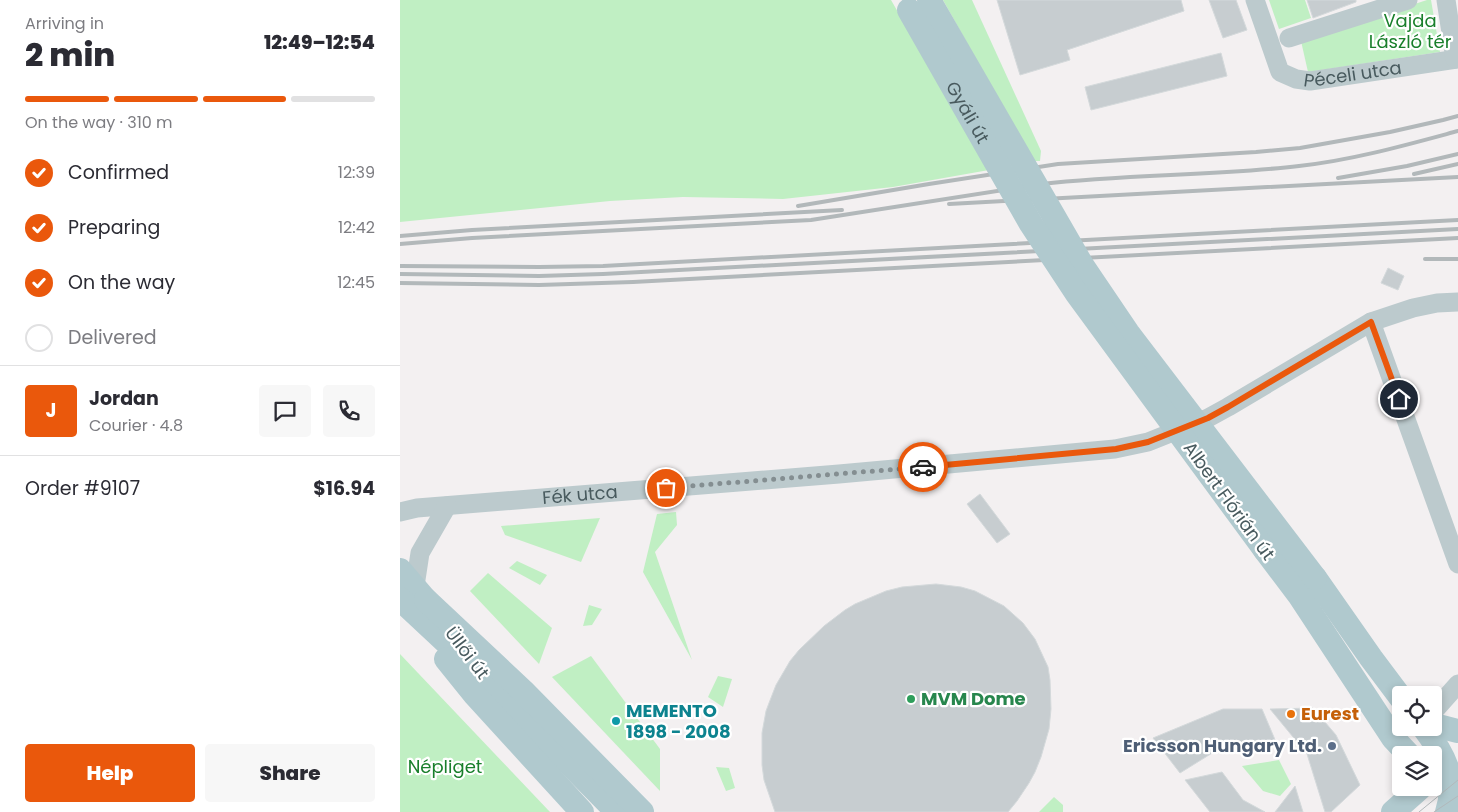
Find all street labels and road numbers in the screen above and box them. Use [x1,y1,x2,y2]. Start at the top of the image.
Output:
street label: Péceli utca [1302,55,1403,93]
street label: Gyáli út [940,76,996,148]
street label: Albert Flórián út [1178,436,1281,565]
street label: Fék utca [541,479,619,510]
street label: Üllői út [439,621,495,684]

